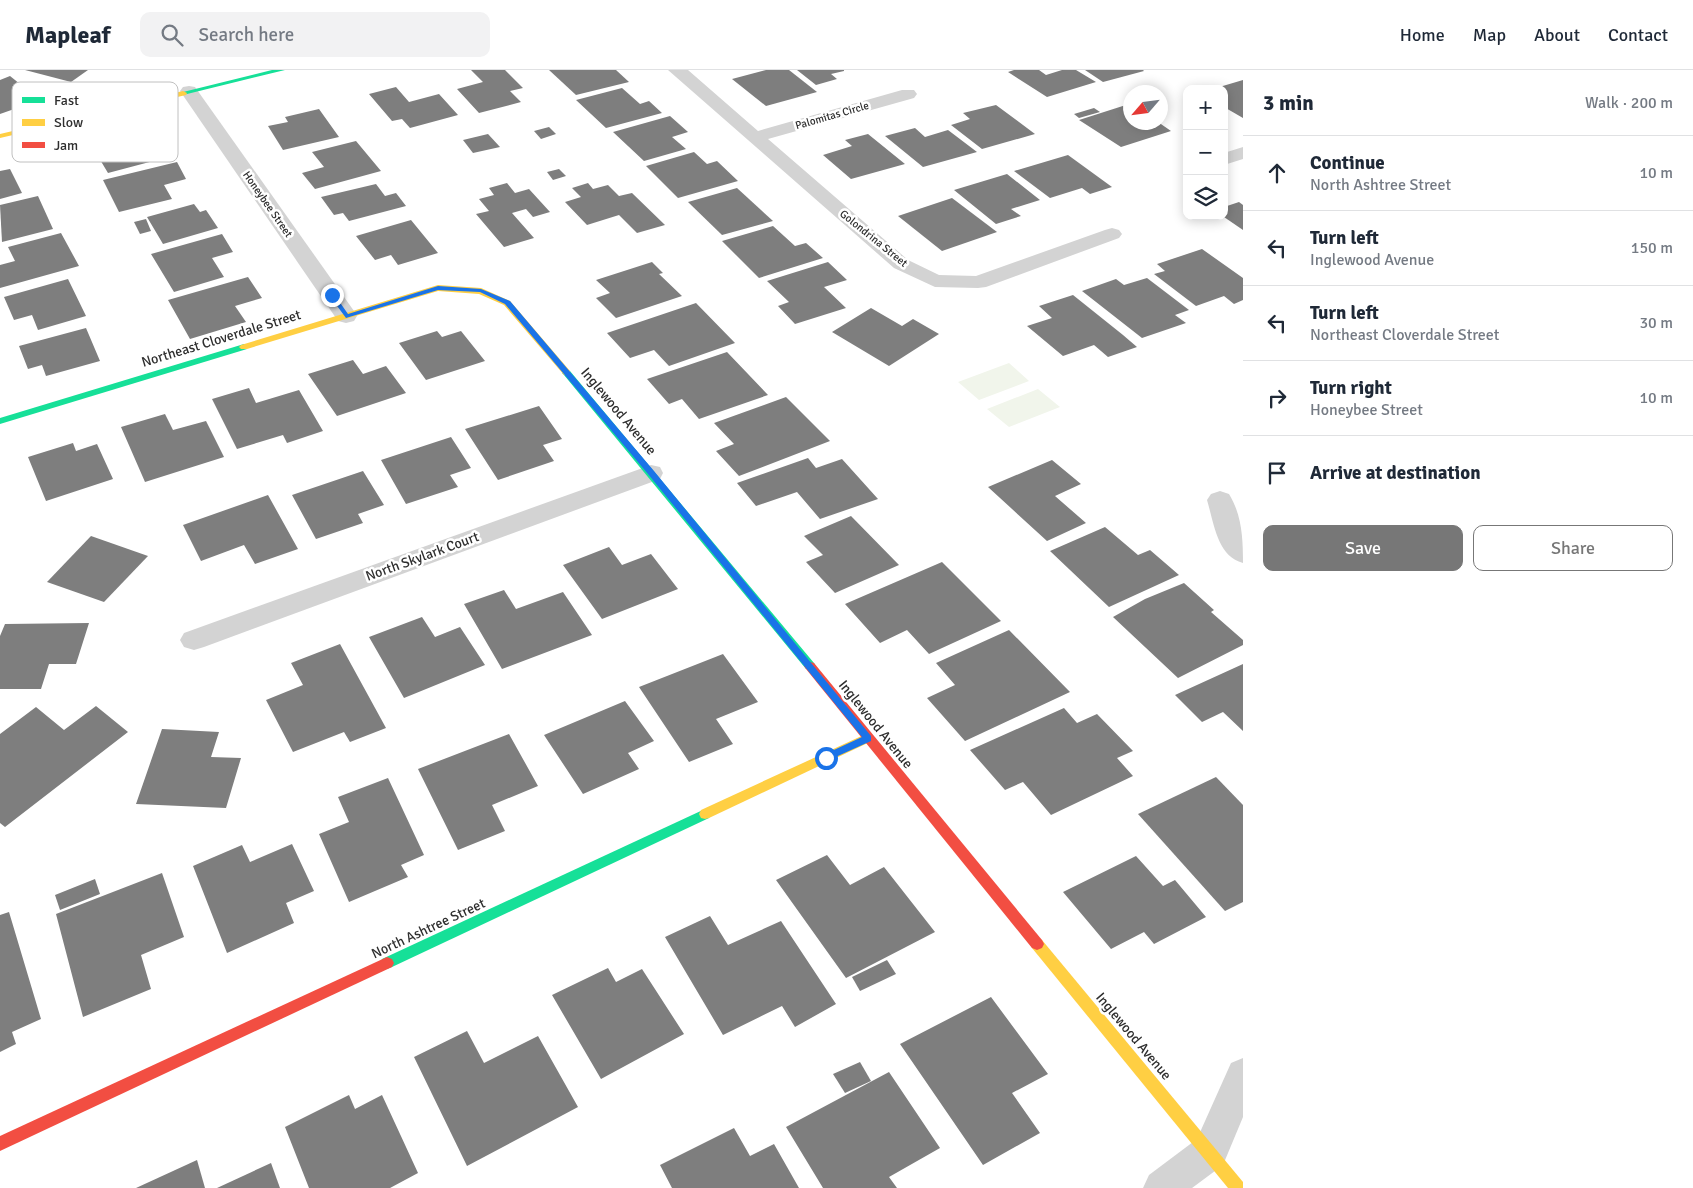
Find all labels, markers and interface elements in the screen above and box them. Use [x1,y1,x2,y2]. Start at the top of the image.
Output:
search box [140,12,490,57]
text: Mapleaf [25,20,110,50]
icon: search [158,21,186,49]
text: Search here [198,23,294,47]
text: Home [1400,24,1445,46]
text: Map [1473,24,1506,46]
text: About [1534,24,1580,46]
text: Contact [1608,24,1668,46]
legend [12,82,178,162]
north arrow [1123,85,1168,130]
map controls [1183,85,1228,220]
button: + [1183,85,1228,130]
text: 3 min [1263,90,1314,116]
text: Fast [54,92,79,109]
text: Walk · 200 m [1585,93,1673,113]
street label: Palomitas Circle [794,99,870,132]
text: Slow [54,114,83,131]
button: − [1183,130,1228,175]
text: Jam [54,137,78,154]
text: Continue [1310,151,1385,175]
icon: ahead [1263,159,1291,187]
text: 10 m [1639,163,1673,183]
street label: Honeybee Street [240,169,295,240]
button: layers [1183,175,1228,220]
text: North Ashtree Street [1310,175,1451,195]
street label: Golondrina Street [837,207,910,270]
text: Turn left [1310,226,1379,250]
icon: left [1263,234,1291,262]
text: 150 m [1631,238,1673,258]
text: Inglewood Avenue [1310,250,1434,270]
route end [321,284,344,307]
text: Turn left [1310,301,1379,325]
street label: Northeast Cloverdale Street [139,306,303,371]
icon: left [1263,309,1291,337]
text: 30 m [1639,313,1673,333]
text: Northeast Cloverdale Street [1310,325,1499,345]
street label: Inglewood Avenue [577,364,660,458]
text: Turn right [1310,376,1392,400]
icon: right [1263,384,1291,412]
text: 10 m [1639,388,1673,408]
text: Honeybee Street [1310,400,1423,420]
icon: arrive [1263,459,1291,487]
text: Arrive at destination [1310,461,1481,485]
button: Save [1263,525,1463,571]
button: Share [1473,525,1673,571]
street label: North Skylark Court [363,528,481,585]
street label: Inglewood Avenue [835,677,916,772]
route start [815,747,838,770]
street label: North Ashtree Street [369,895,488,962]
street label: Inglewood Avenue [1092,989,1175,1083]

